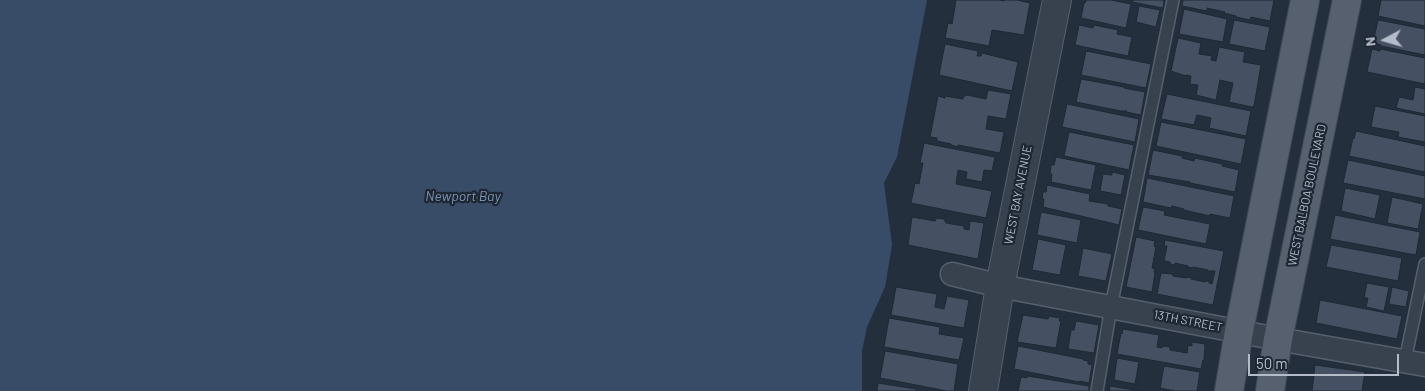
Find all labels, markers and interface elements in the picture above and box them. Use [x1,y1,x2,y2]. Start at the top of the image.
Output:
north arrow [1360,15,1410,65]
text: N [1361,36,1379,47]
street label: WEST BALBOA BOULEVARD [1285,123,1329,267]
street label: WEST BAY AVENUE [1001,144,1035,246]
water label: Newport Bay [425,188,501,204]
street label: 13TH STREET [1152,307,1224,335]
scale bar [1250,344,1401,376]
text: 50 m [1256,354,1288,372]

